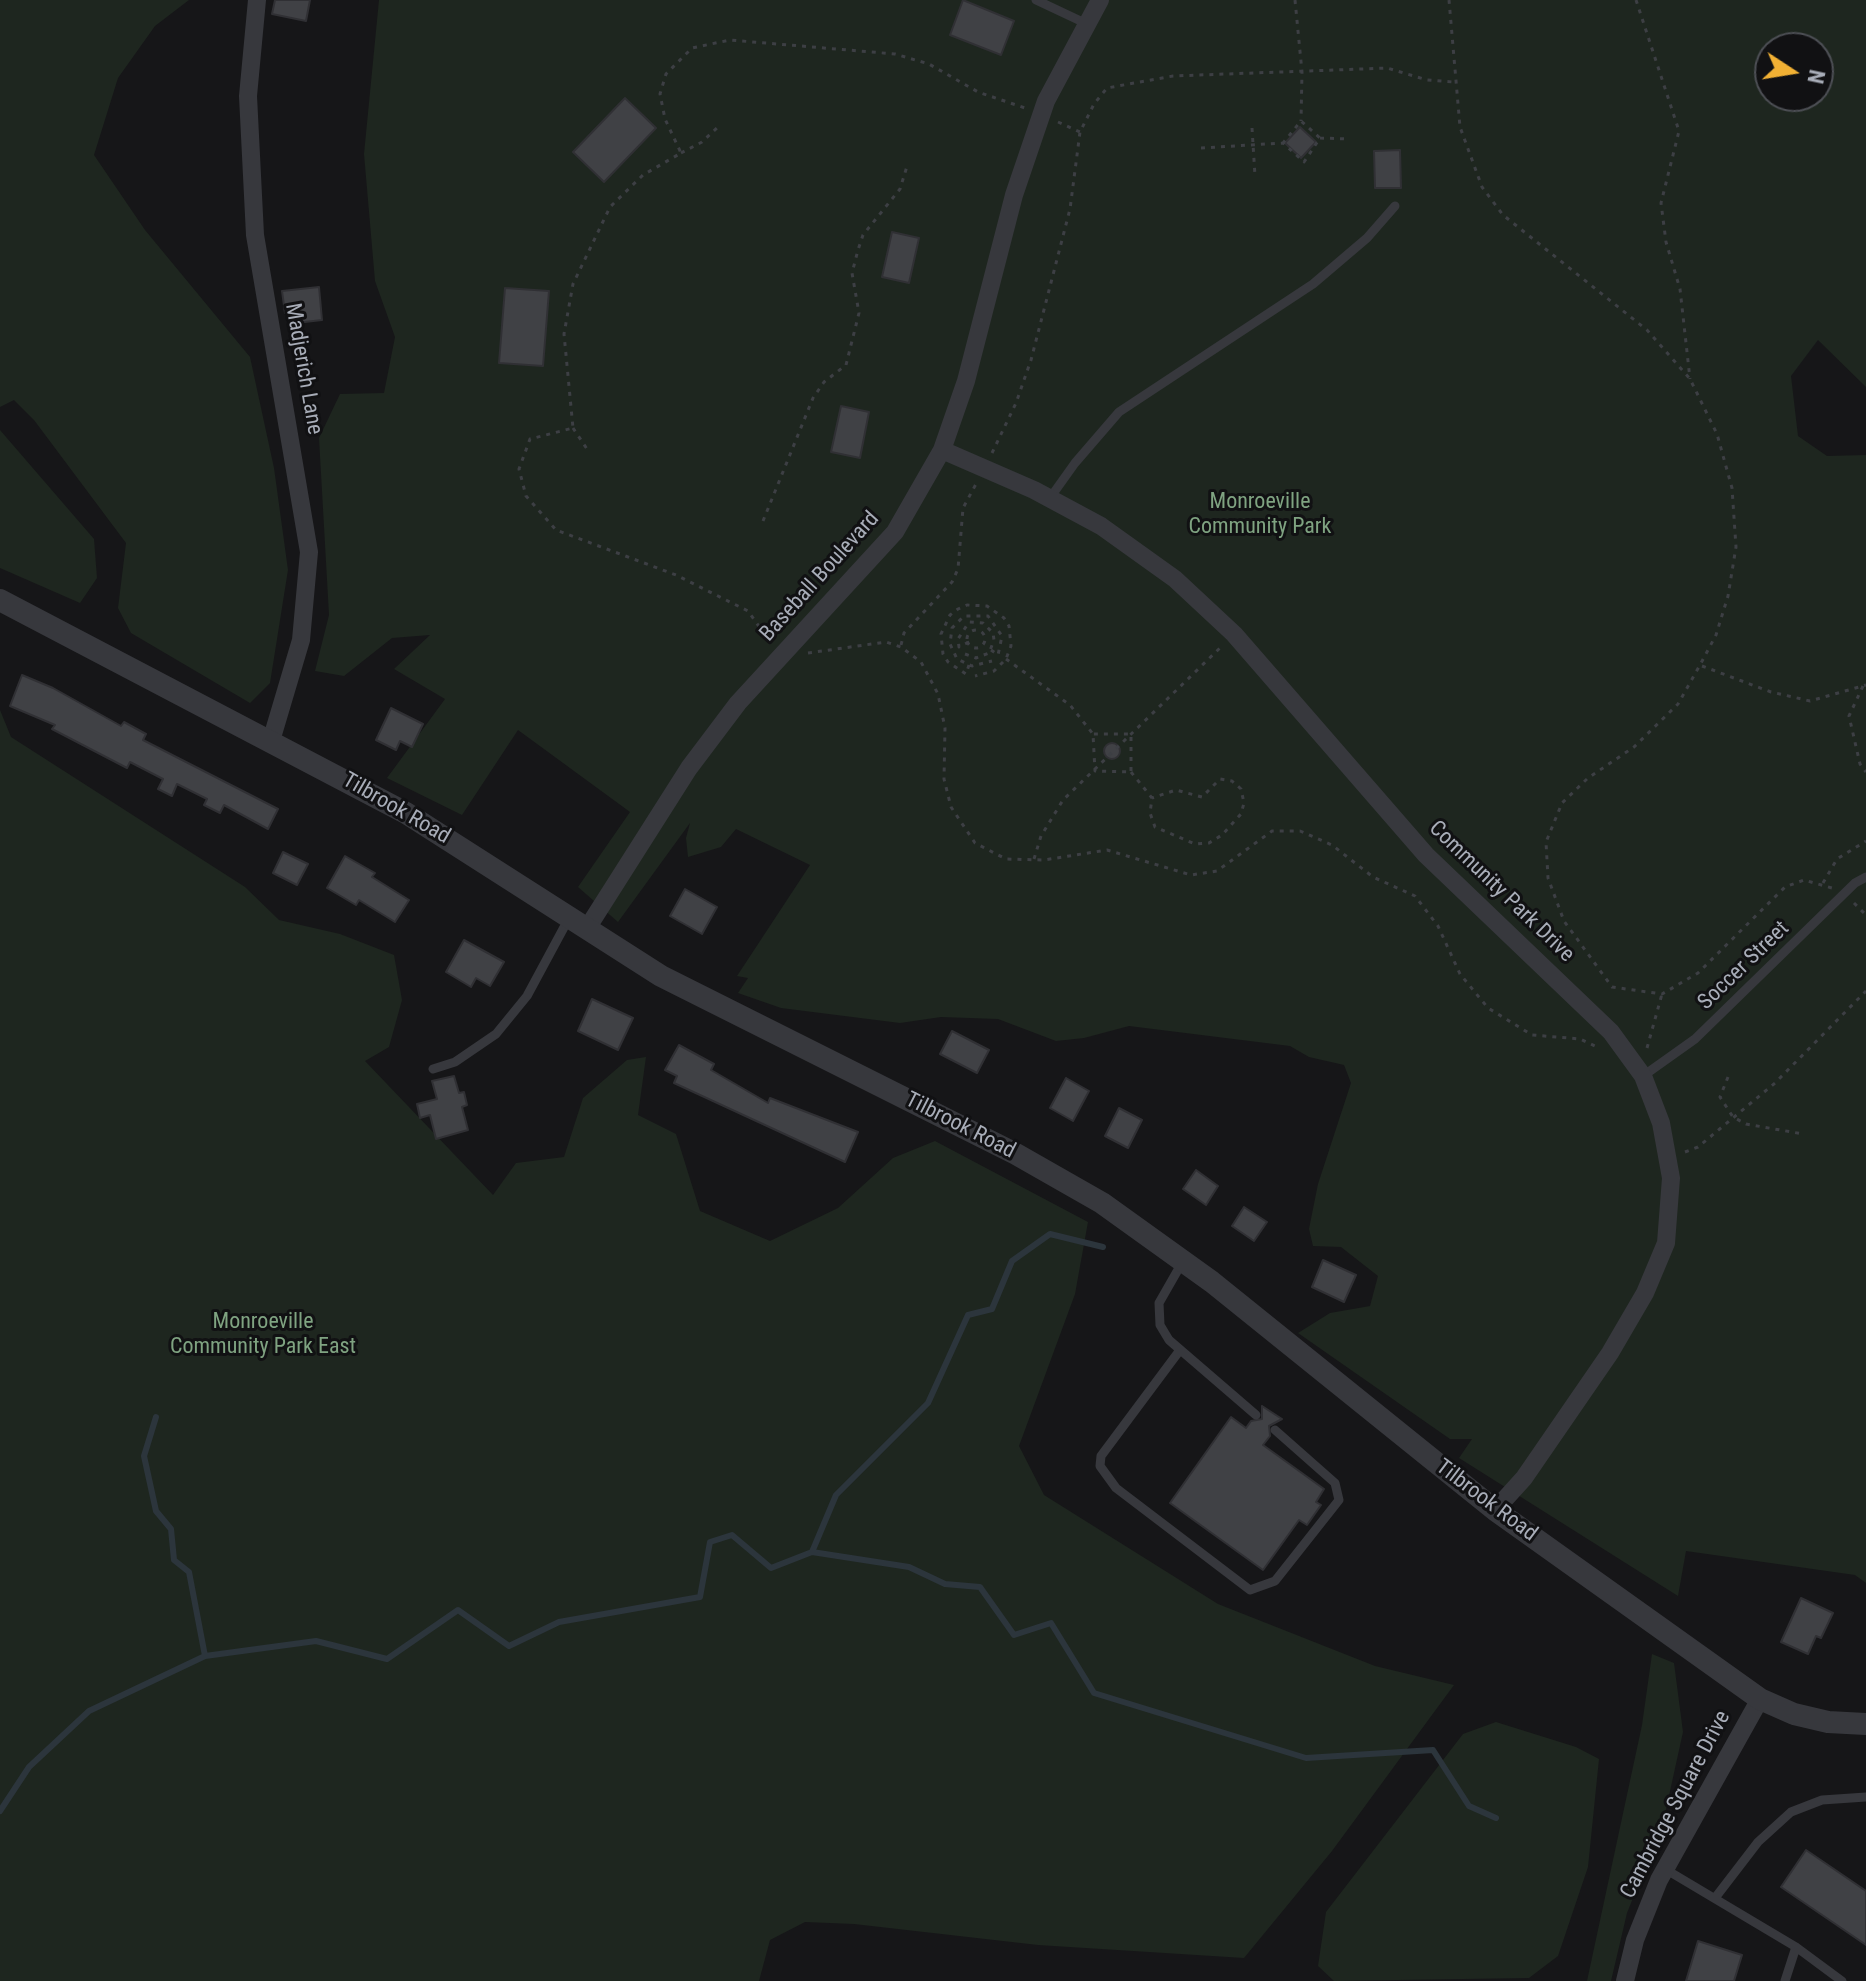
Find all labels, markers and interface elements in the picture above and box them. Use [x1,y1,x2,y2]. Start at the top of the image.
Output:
north arrow [1754,32,1834,112]
text: N [1802,67,1830,86]
street label: Madjerich Lane [278,301,328,437]
park label: Monroeville Community Park [1189,489,1331,540]
street label: Baseball Boulevard [755,507,885,647]
street label: Tilbrook Road [337,768,455,850]
street label: Community Park Drive [1423,816,1579,968]
street label: Soccer Street [1693,916,1795,1016]
street label: Tilbrook Road [900,1087,1020,1165]
park label: Monroeville Community Park East [170,1309,356,1360]
street label: Tilbrook Road [1430,1454,1542,1548]
street label: Cambridge Square Drive [1615,1707,1737,1903]

